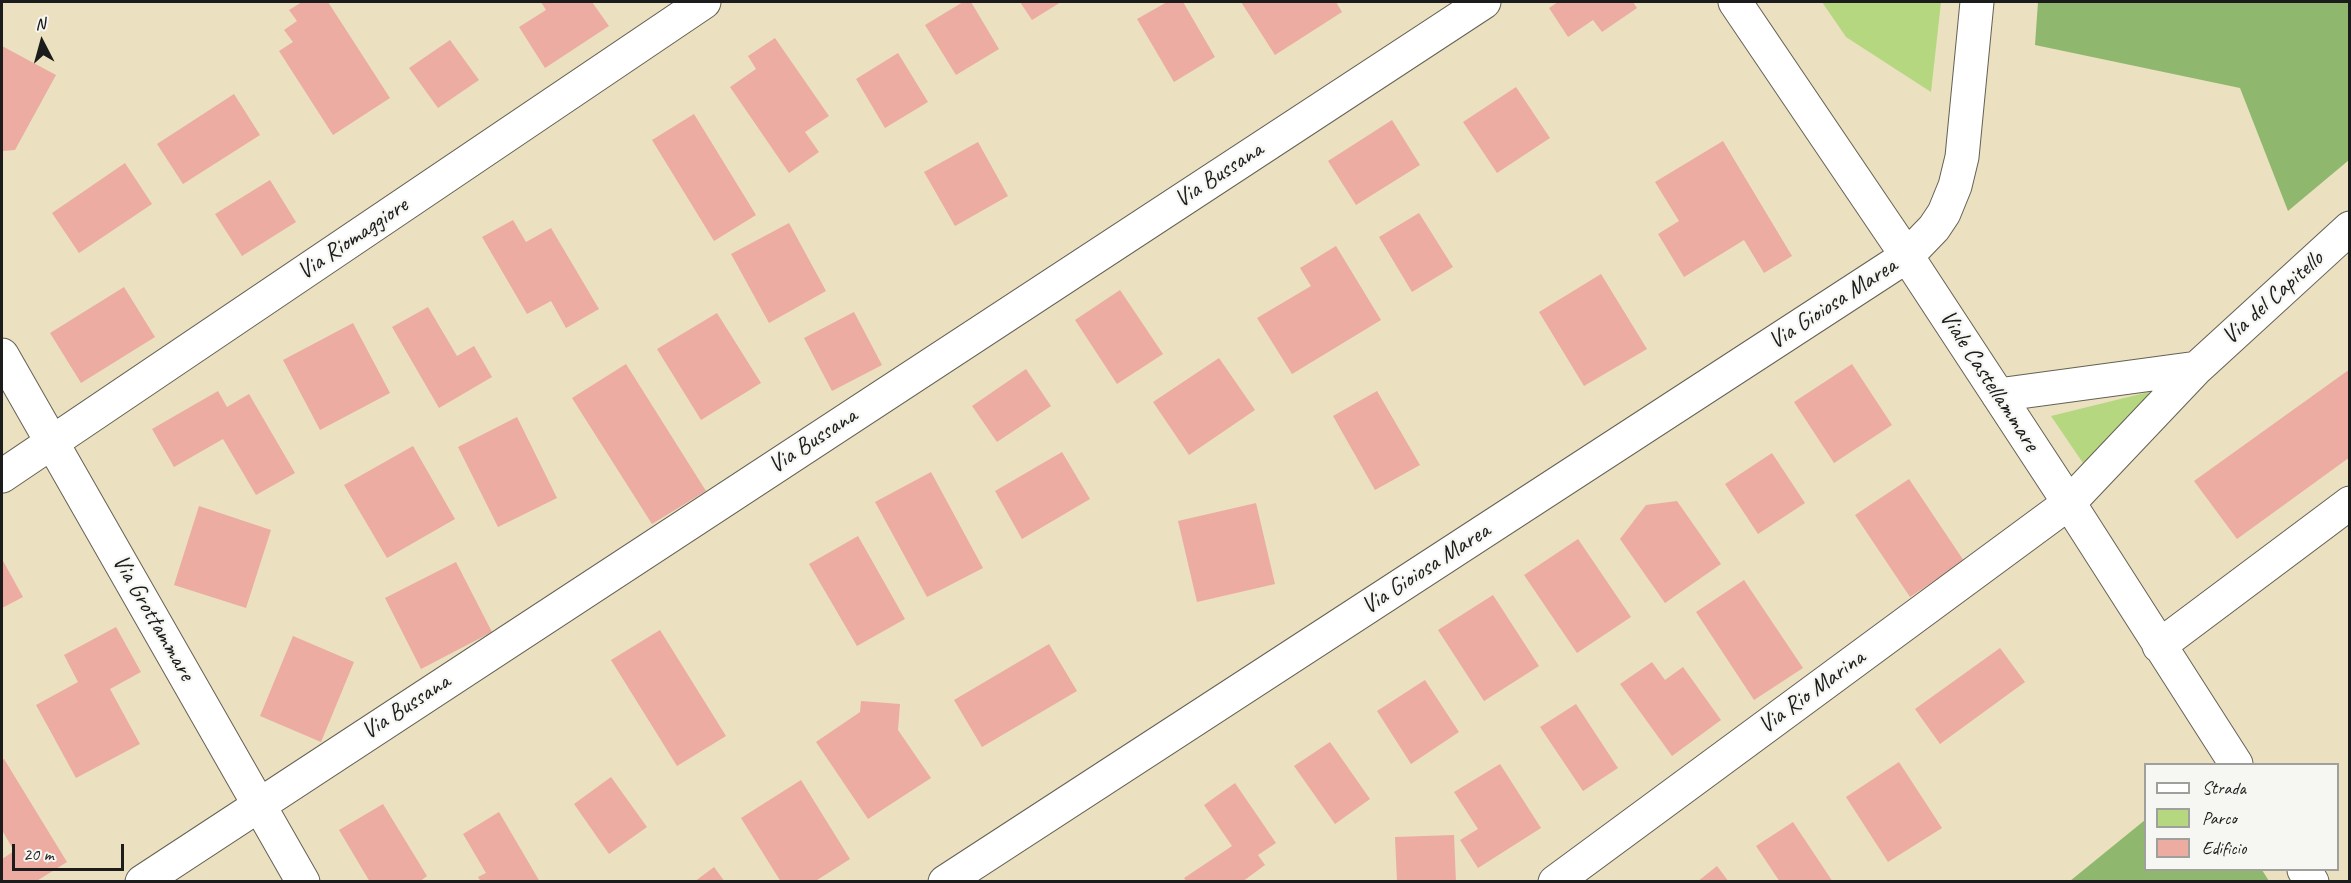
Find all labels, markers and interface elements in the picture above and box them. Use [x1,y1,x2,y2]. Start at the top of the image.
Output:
north arrow [12,12,72,72]
text: N [34,14,46,35]
street label: Via Bussana [1169,136,1269,214]
street label: Via Riomaggiore [292,191,414,287]
street label: Via del Capitello [2216,245,2330,351]
street label: Via Gioiosa Marea [1763,252,1903,356]
street label: Viale Castellammare [1933,305,2045,457]
street label: Via Bussana [763,402,863,480]
street label: Via Gioiosa Marea [1356,517,1496,621]
street label: Via Grottammare [105,550,201,686]
street label: Via Rio Marina [1753,644,1871,740]
street label: Via Bussana [356,668,456,746]
legend [2144,763,2339,871]
text: Strada [2202,777,2246,799]
text: Parco [2202,807,2237,829]
scale bar [15,832,128,870]
text: Edificio [2202,837,2246,859]
text: 20 m [23,843,54,865]

